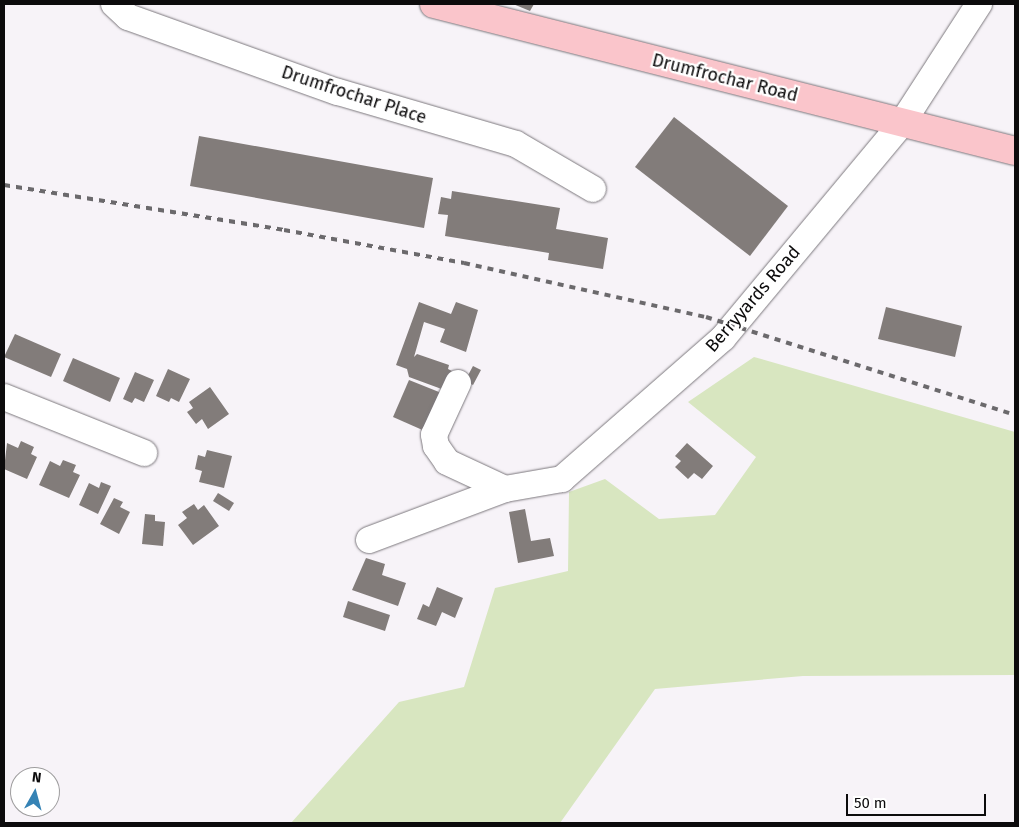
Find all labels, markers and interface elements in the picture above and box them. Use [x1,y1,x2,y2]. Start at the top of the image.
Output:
street label: Drumfrochar Road [650,49,800,107]
street label: Drumfrochar Place [279,61,429,129]
street label: Berryyards Road [701,241,805,357]
north arrow [10,767,60,817]
text: N [31,769,42,787]
scale bar [849,784,989,816]
text: 50 m [854,794,887,812]

